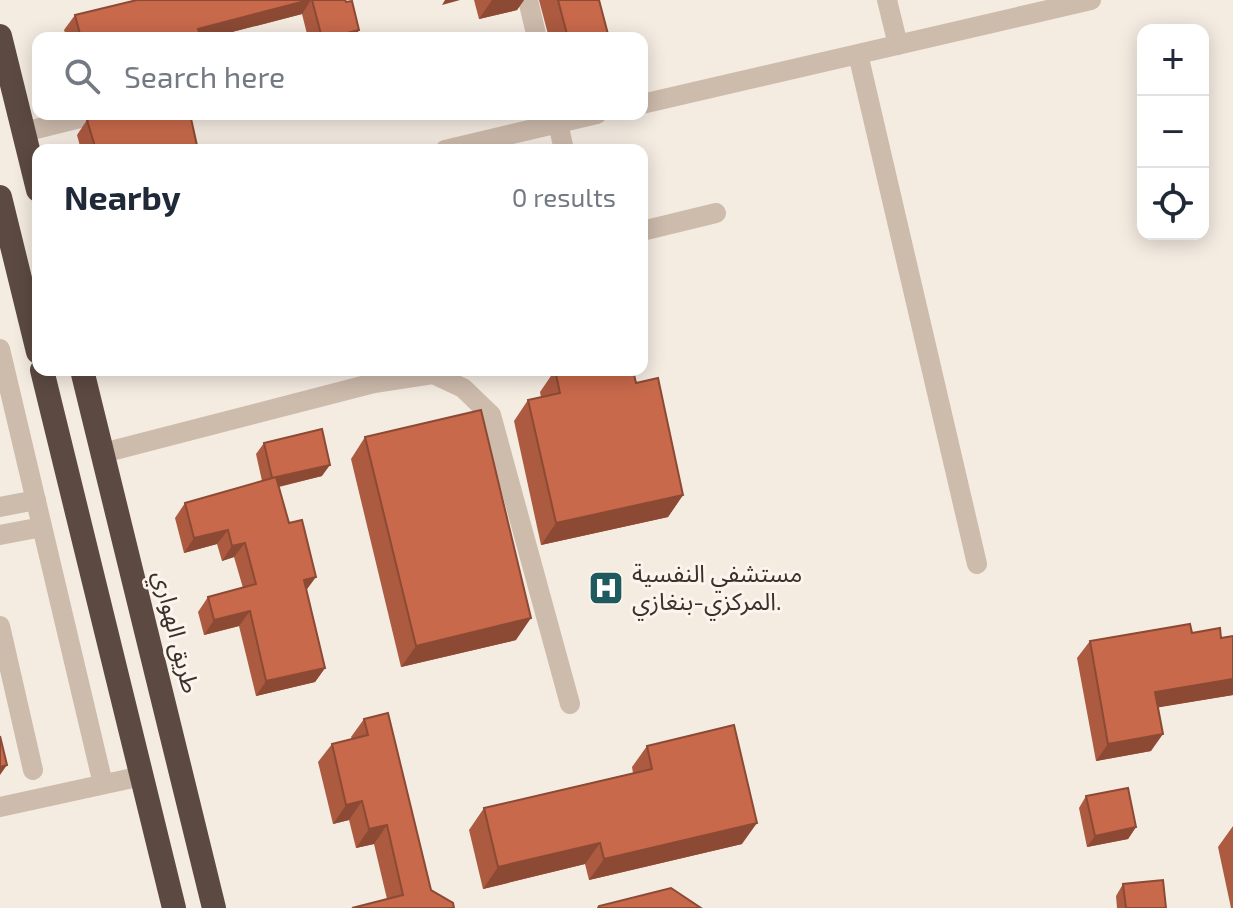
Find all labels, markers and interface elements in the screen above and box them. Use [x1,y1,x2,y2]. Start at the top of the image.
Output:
map controls [1137,24,1209,240]
button: + [1137,24,1209,96]
search box [32,32,648,120]
icon: search [60,54,104,98]
text: Search here [124,58,285,94]
button: − [1137,96,1209,168]
button: locate [1137,168,1209,240]
text: Nearby [64,176,181,217]
text: 0 results [512,181,616,212]
place label: مستشفي النفسية المركزي-بنغازي. [632,558,802,621]
street label: طريق الهواري [143,567,207,697]
hospital icon: مستشفي النفسية المركزي-بنغازي. [587,569,625,607]

